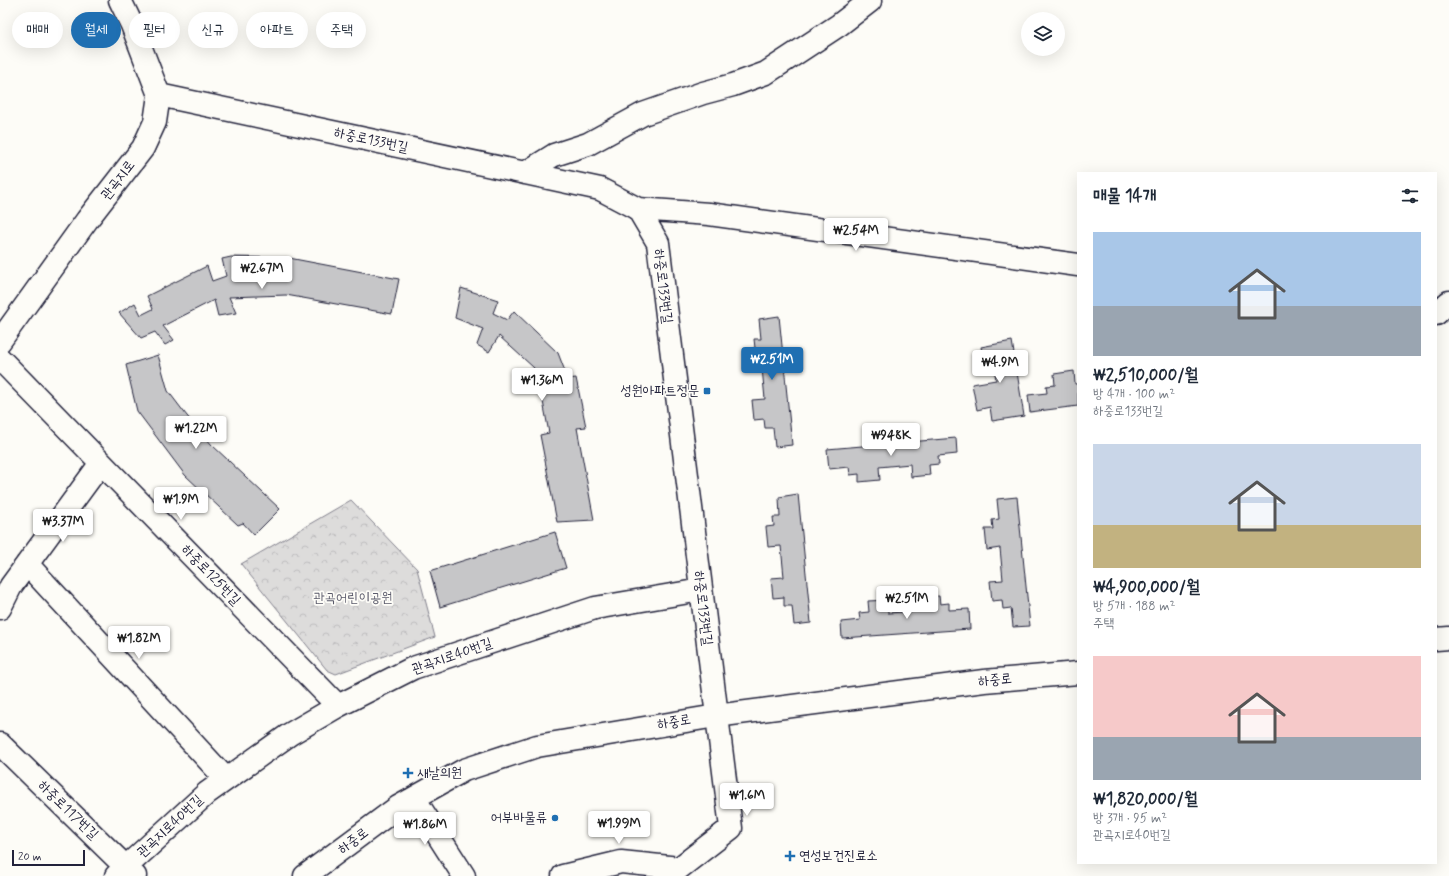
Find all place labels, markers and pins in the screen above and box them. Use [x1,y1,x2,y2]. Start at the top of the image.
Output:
pin: ₩2.54M [823,218,889,252]
pin: ₩2.67M [229,256,295,290]
pin: ₩2.51M [739,347,805,381]
pin: ₩4.9M [972,350,1028,384]
pin: ₩1.36M [509,368,575,402]
place label: 성원아파트정문 [620,382,699,400]
marker: 성원아파트정문 [702,386,712,396]
pin: ₩1.22M [163,416,229,450]
pin: ₩948K [863,423,919,457]
pin: ₩1.9M [153,487,209,521]
pin: ₩3.37M [30,509,96,543]
pin: ₩2.51M [874,586,940,620]
pin: ₩1.82M [106,626,172,660]
place label: 새날의원 [417,764,462,782]
marker: 새날의원 [402,767,414,779]
pin: ₩1.6M [719,783,775,817]
place label: 어부바물류 [491,809,547,827]
pin: ₩1.99M [586,811,652,845]
pin: ₩1.86M [392,812,458,846]
marker: 어부바물류 [550,813,560,823]
place label: 연성보건진료소 [799,847,878,865]
marker: 연성보건진료소 [784,850,796,862]

